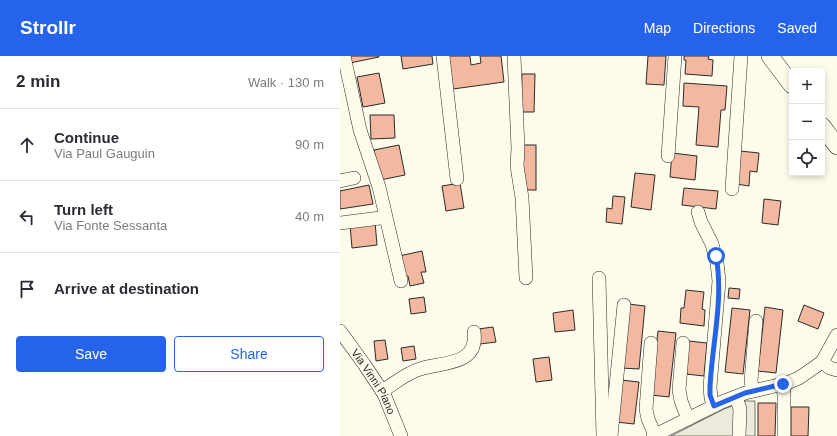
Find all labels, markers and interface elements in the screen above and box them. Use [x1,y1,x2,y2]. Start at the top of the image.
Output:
text: Strollr [20,17,76,38]
text: Map [644,20,671,36]
text: Directions [693,20,755,36]
text: Saved [777,20,817,36]
map controls [789,68,825,176]
button: + [789,68,825,104]
text: 2 min [16,72,60,91]
text: Walk · 130 m [248,75,324,90]
button: − [789,104,825,140]
text: Continue [54,129,119,146]
icon: ahead [16,134,38,156]
text: 90 m [295,137,324,152]
button: locate [789,140,825,176]
text: Via Paul Gauguin [54,146,155,161]
text: Turn left [54,201,113,218]
icon: left [16,206,38,228]
text: 40 m [295,209,324,224]
text: Via Fonte Sessanta [54,218,167,233]
route start [707,247,725,265]
icon: arrive [16,278,38,300]
text: Arrive at destination [54,280,199,297]
button: Save [16,336,166,372]
button: Share [174,336,324,372]
street label: Via Vinni Piano [349,347,398,416]
route end [774,375,792,393]

